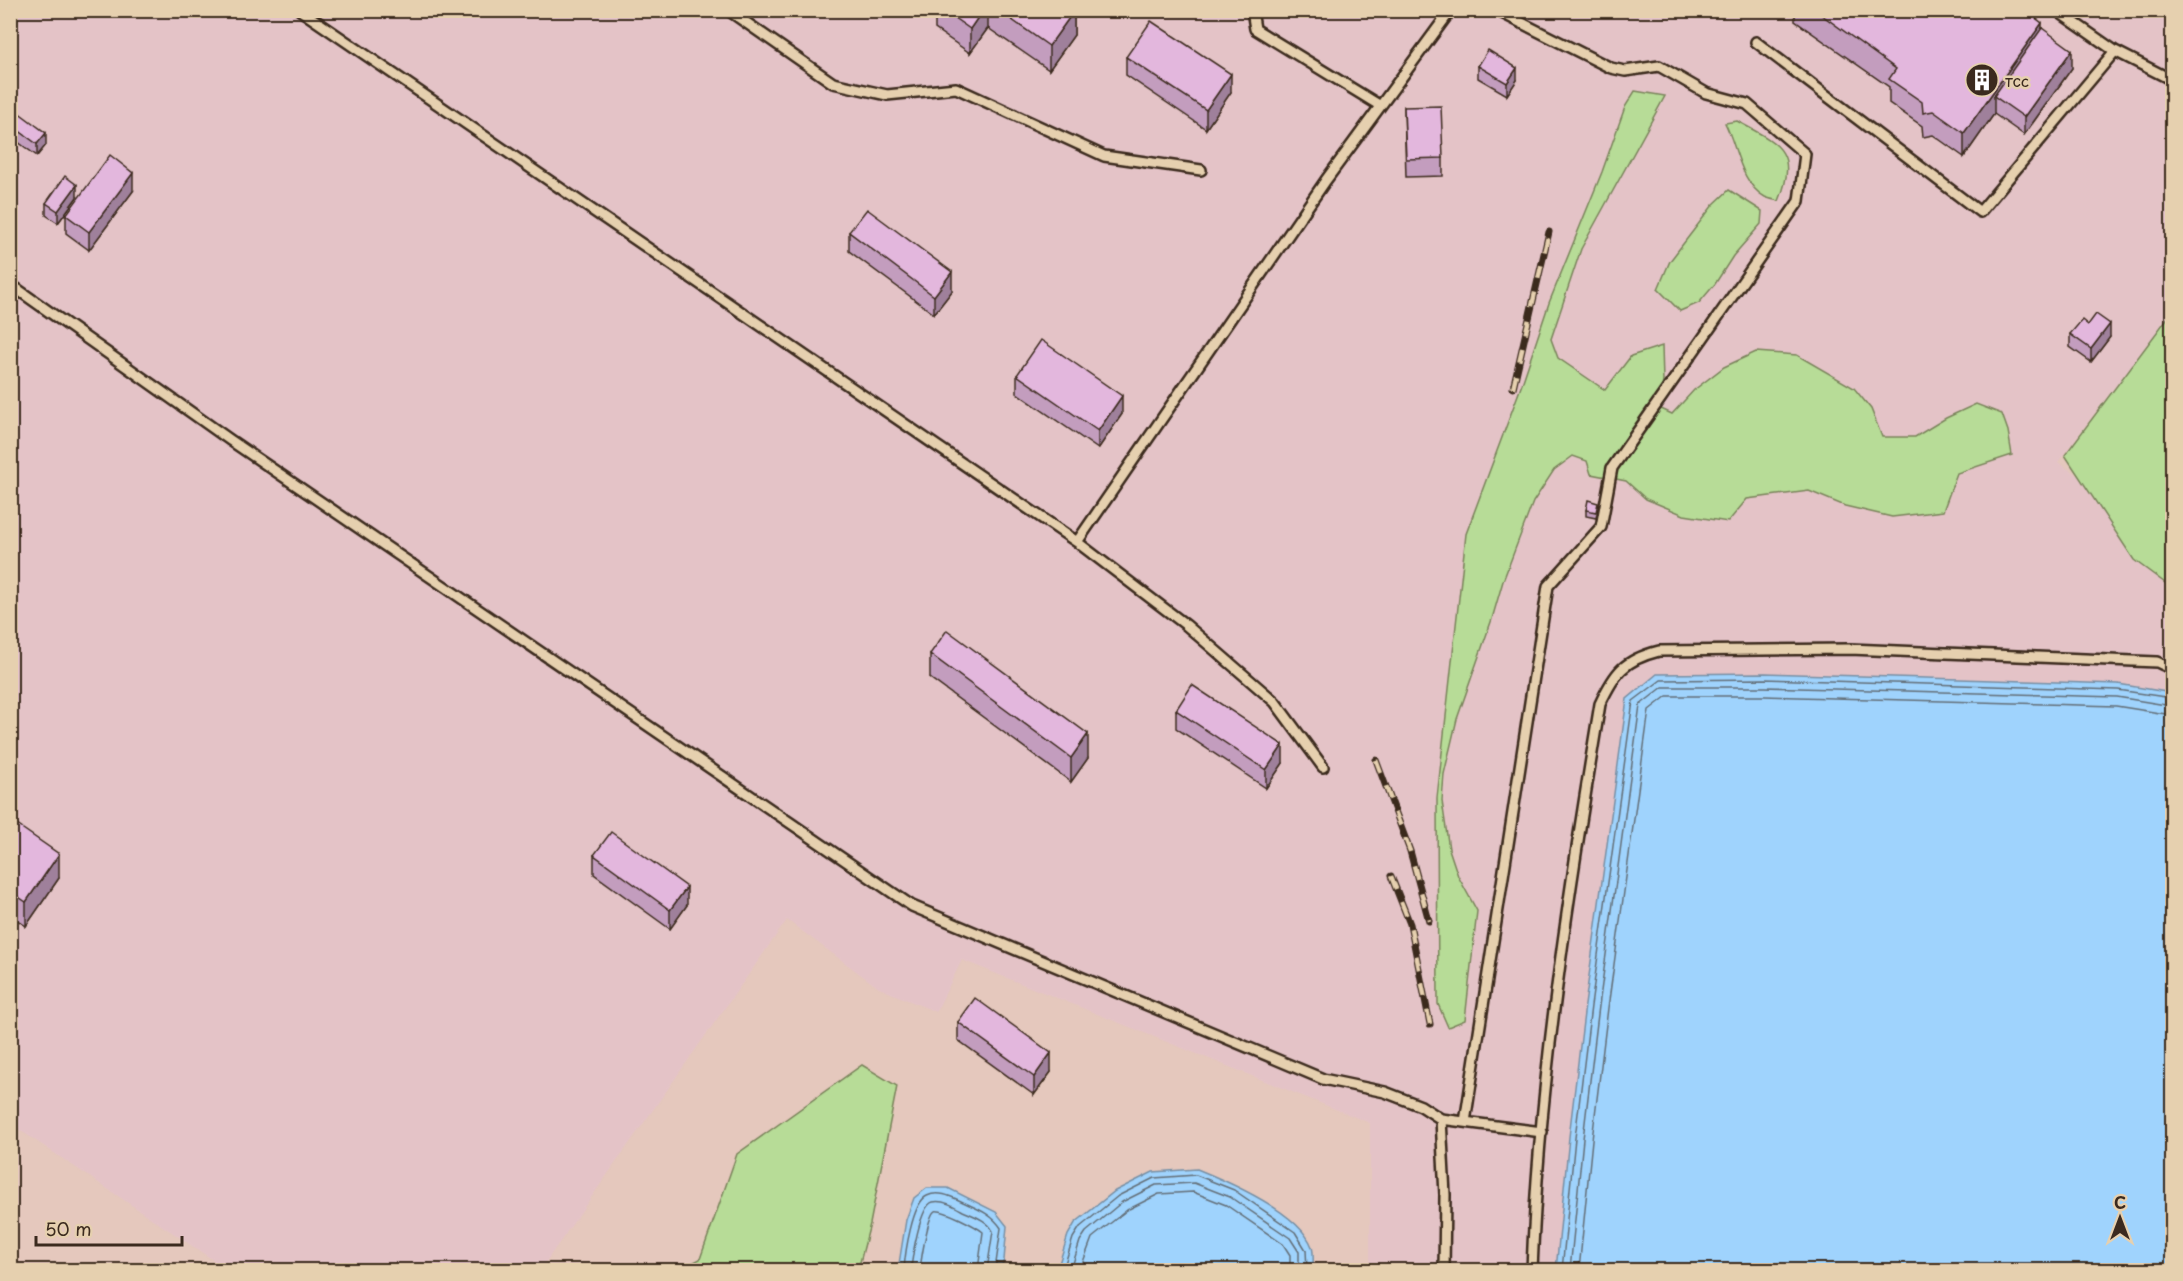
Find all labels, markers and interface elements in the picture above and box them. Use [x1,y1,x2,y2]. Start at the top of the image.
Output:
building icon: тсс [1964,62,2000,98]
place label: тсс [2005,68,2029,92]
north arrow [2090,1188,2150,1248]
text: С [2114,1190,2126,1214]
scale bar [36,1209,182,1247]
text: 50 m [45,1215,92,1242]

